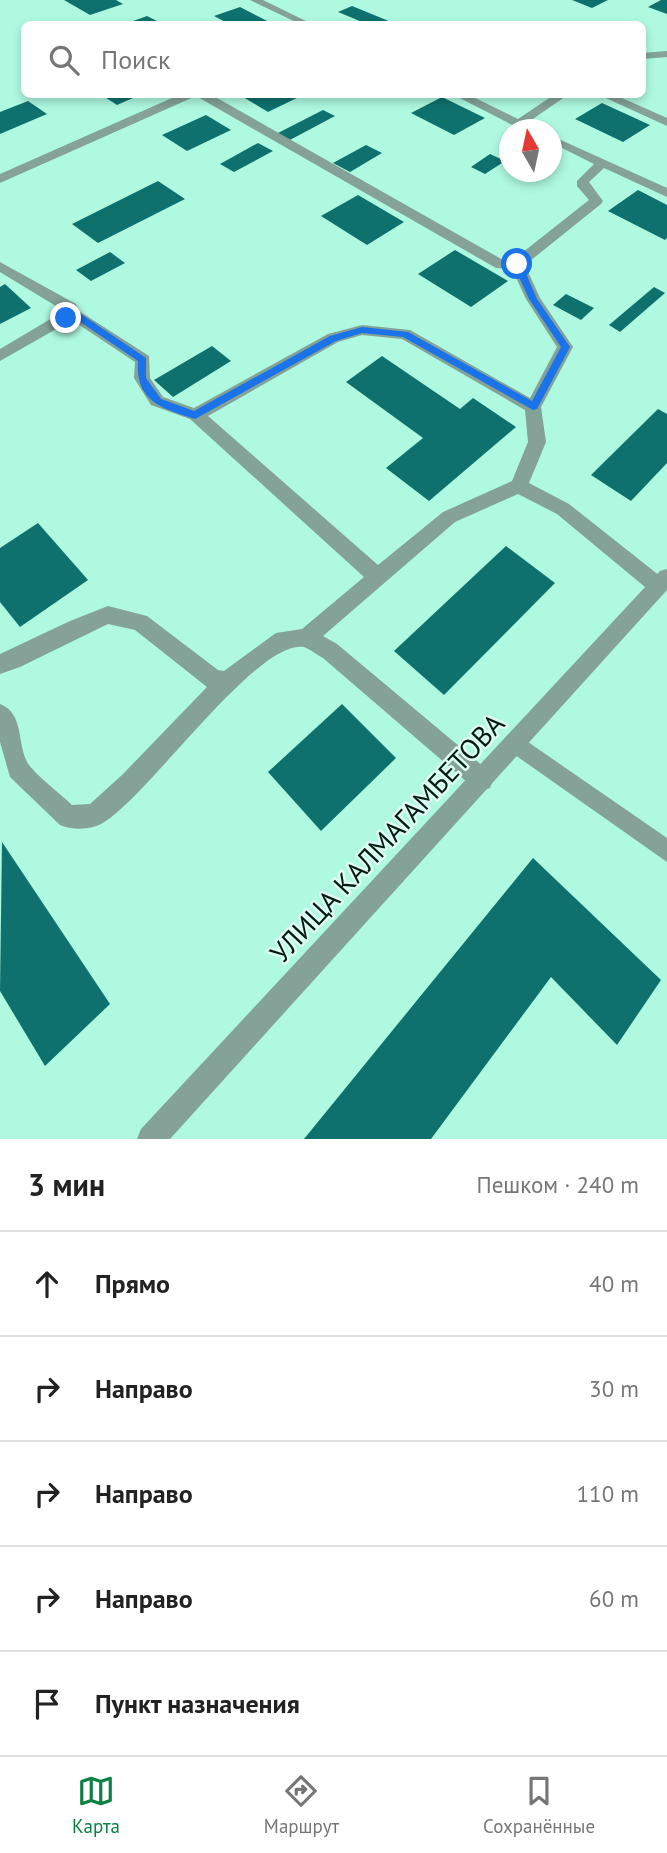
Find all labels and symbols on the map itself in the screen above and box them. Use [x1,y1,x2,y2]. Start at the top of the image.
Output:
north arrow [499,119,562,182]
route start [501,248,532,279]
route end [50,302,81,333]
street label: УЛИЦА КАЛМАГАМБЕТОВА [261,705,512,970]

